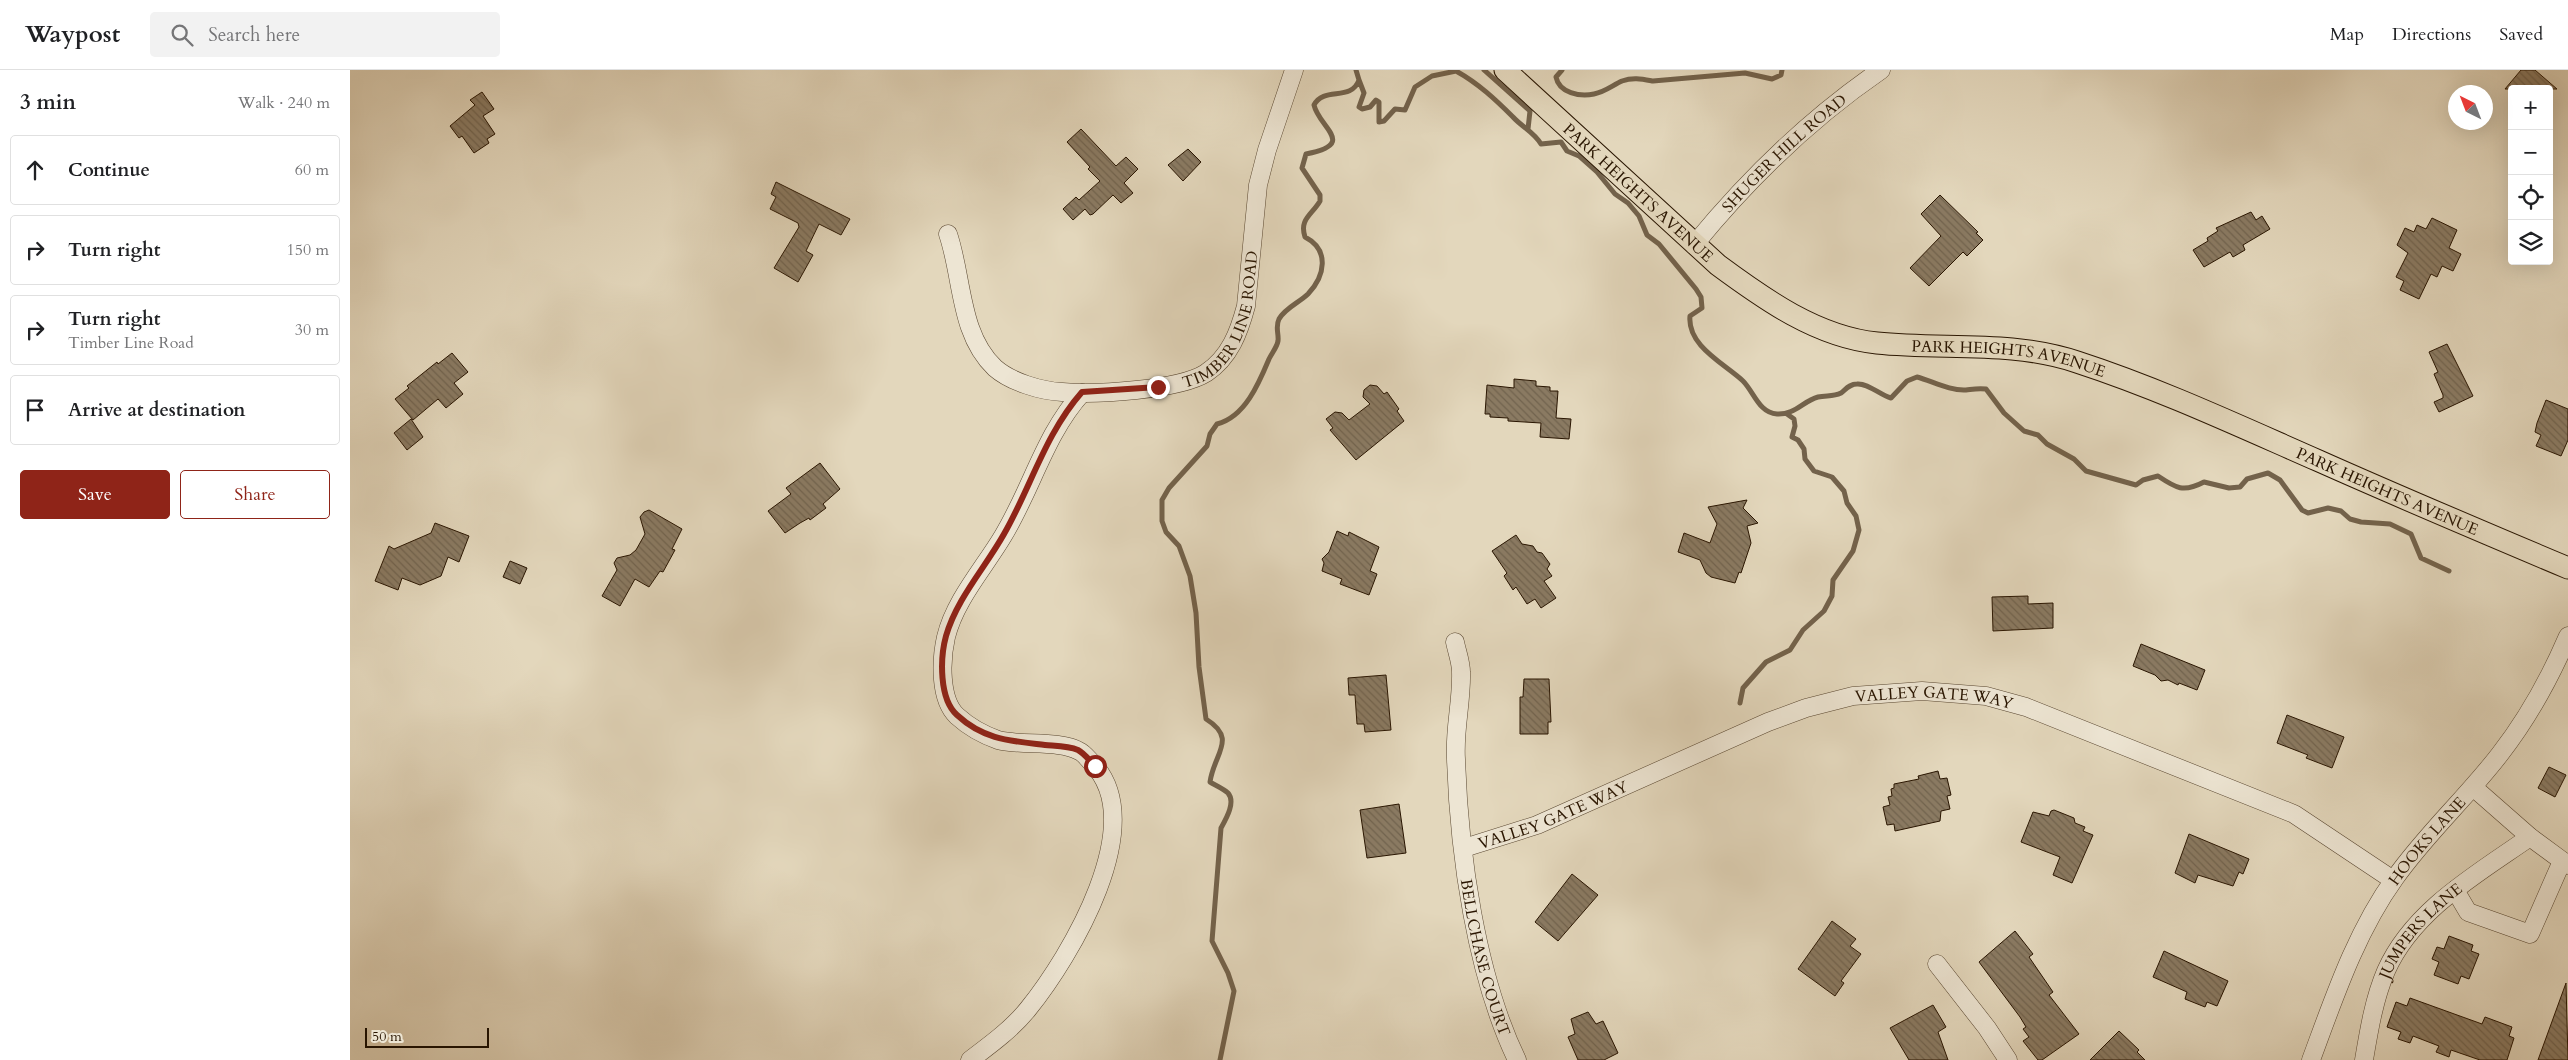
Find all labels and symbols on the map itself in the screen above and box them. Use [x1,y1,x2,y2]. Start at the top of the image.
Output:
north arrow [2448,85,2493,130]
street label: SHUGER HILL ROAD [1717,89,1851,217]
street label: PARK HEIGHTS AVENUE [1558,118,1718,268]
street label: TIMBER LINE ROAD [1180,250,1263,394]
street label: PARK HEIGHTS AVENUE [1911,335,2108,383]
route end [1147,376,1170,399]
street label: PARK HEIGHTS AVENUE [2293,442,2482,541]
street label: VALLEY GATE WAY [1854,681,2016,715]
route start [1084,755,1107,778]
street label: VALLEY GATE WAY [1475,776,1632,855]
street label: HOOKS LANE [2383,792,2471,890]
street label: BELLCHASE COURT [1455,877,1515,1040]
street label: JUMPERS LANE [2373,878,2467,984]
scale bar [365,1025,489,1048]

